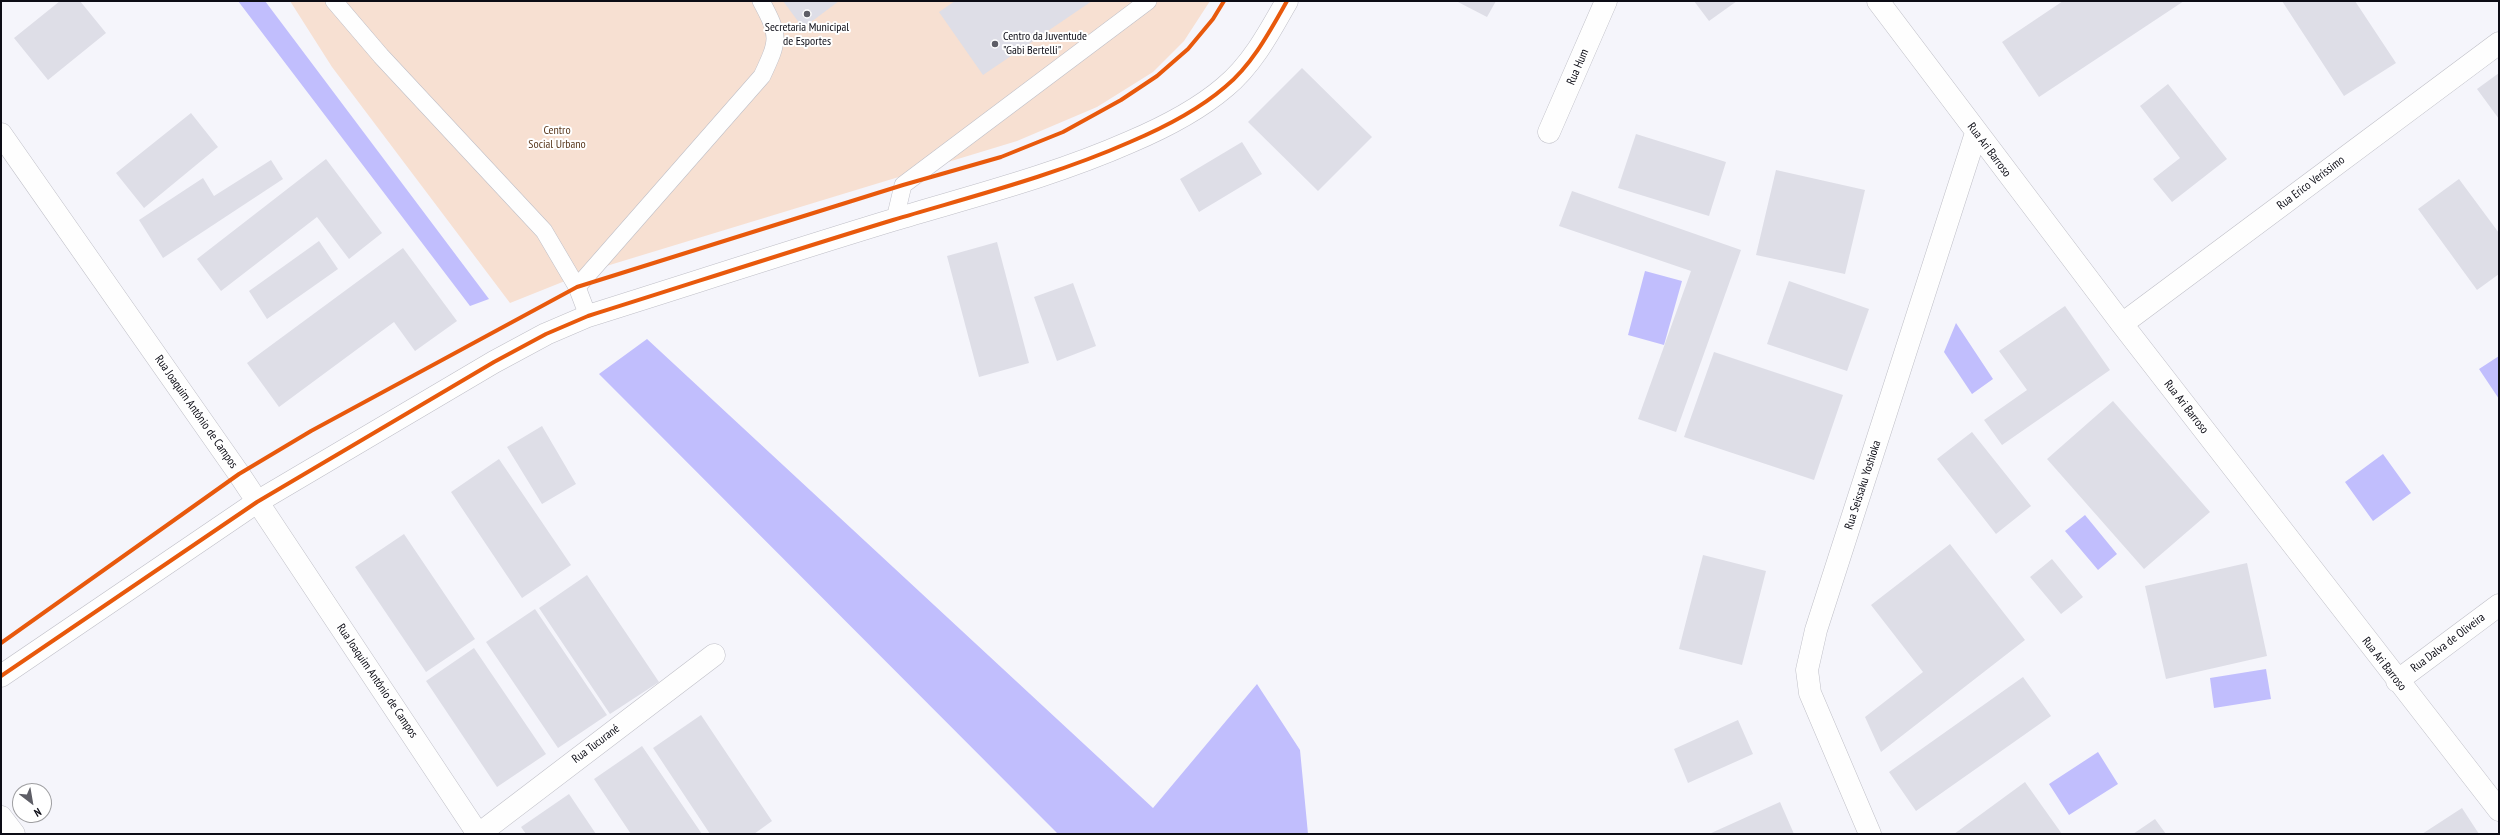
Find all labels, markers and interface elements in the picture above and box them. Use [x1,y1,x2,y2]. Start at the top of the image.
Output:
marker: Secretaria Municipal de Esportes [802,9,812,19]
place label: Secretaria Municipal de Esportes [765,21,849,49]
place label: Centro da Juventude "Gabi Bertelli" [1003,30,1087,58]
marker: Centro da Juventude "Gabi Bertelli" [990,39,1000,49]
street label: Rua Hum [1564,47,1592,87]
street label: Rua Ari Barroso [1964,120,2014,180]
park label: Centro Social Urbano [528,124,586,152]
street label: Rua Erico Veríssimo [2274,153,2348,213]
street label: Rua Joaquim Antônio de Campos [152,353,240,471]
street label: Rua Ari Barroso [2161,377,2211,437]
street label: Rua Seissaku Yoshioka [1842,439,1884,531]
street label: Rua Dalva de Oliveira [2408,610,2488,676]
street label: Rua Joaquim Antônio de Campos [333,621,421,741]
street label: Rua Ari Barroso [2359,634,2409,694]
street label: Rua Tucurané [569,722,623,766]
north arrow [12,783,52,823]
text: N [32,805,44,820]

